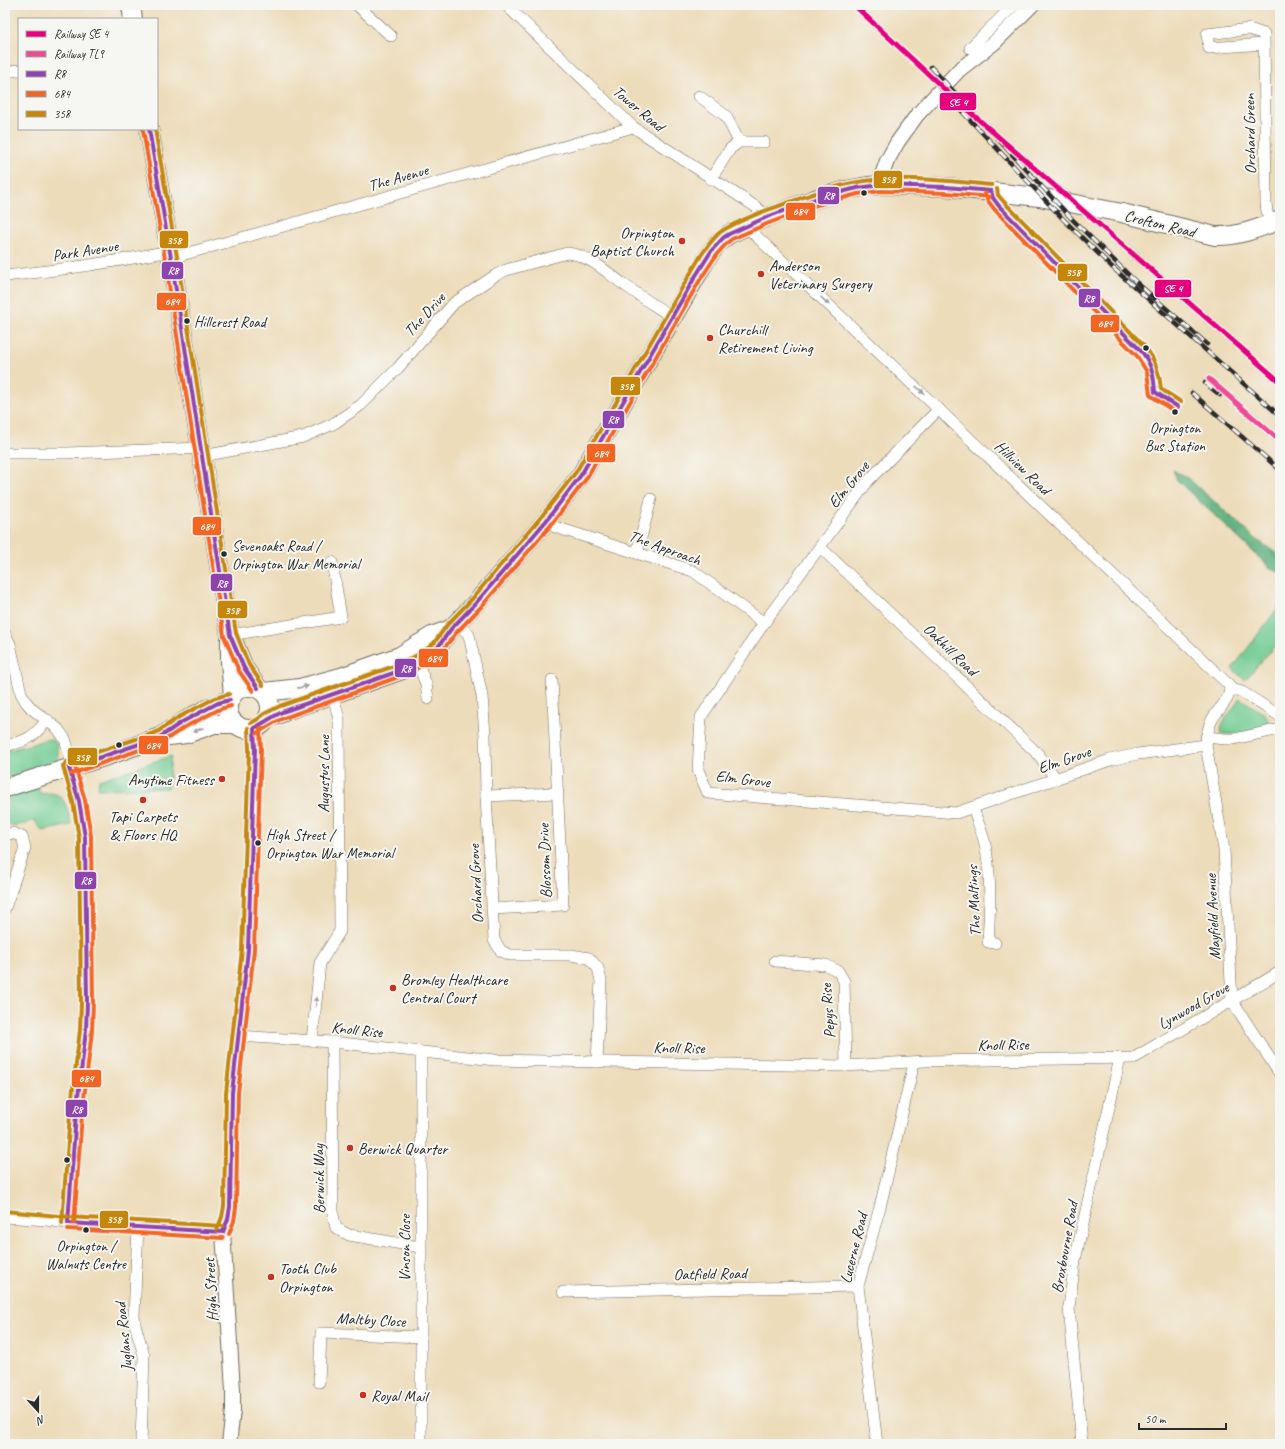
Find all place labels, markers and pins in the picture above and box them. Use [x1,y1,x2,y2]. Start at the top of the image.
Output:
unlabelled marker [859,188,869,198]
place label: Orpington Baptist Church [590,223,675,261]
marker: Orpington Baptist Church [677,236,687,246]
place label: Anderson Veterinary Surgery [769,256,873,294]
marker: Anderson Veterinary Surgery [756,269,766,279]
place label: Hillcrest Road [194,313,268,332]
marker: Hillcrest Road [182,316,192,326]
place label: Churchill Retirement Living [718,320,814,358]
marker: Churchill Retirement Living [705,333,715,343]
unlabelled marker [1141,343,1151,353]
marker: Orpington Bus Station [1170,407,1180,417]
place label: Orpington Bus Station [1145,419,1206,456]
place label: Sevenoaks Road / Orpington War Memorial [232,537,362,574]
marker: Sevenoaks Road / Orpington War Memorial [219,549,229,559]
unlabelled marker [114,740,124,750]
place label: Anytime Fitness [128,770,216,790]
marker: Anytime Fitness [217,774,227,784]
marker: Tapi Carpets & Floors HQ [138,795,148,805]
place label: Tapi Carpets & Floors HQ [109,807,178,845]
place label: High Street / Orpington War Memorial [266,826,396,863]
marker: High Street / Orpington War Memorial [253,838,263,848]
place label: Bromley Healthcare Central Court [401,970,509,1008]
marker: Bromley Healthcare Central Court [388,983,398,993]
place label: Berwick Quarter [358,1139,449,1159]
marker: Berwick Quarter [345,1143,355,1153]
unlabelled marker [62,1155,72,1165]
marker: Orpington / Walnuts Centre [81,1225,91,1235]
place label: Orpington / Walnuts Centre [46,1237,127,1274]
place label: Tooth Club Orpington [279,1259,337,1297]
marker: Tooth Club Orpington [266,1272,276,1282]
place label: Royal Mail [371,1386,430,1406]
marker: Royal Mail [358,1390,368,1400]

